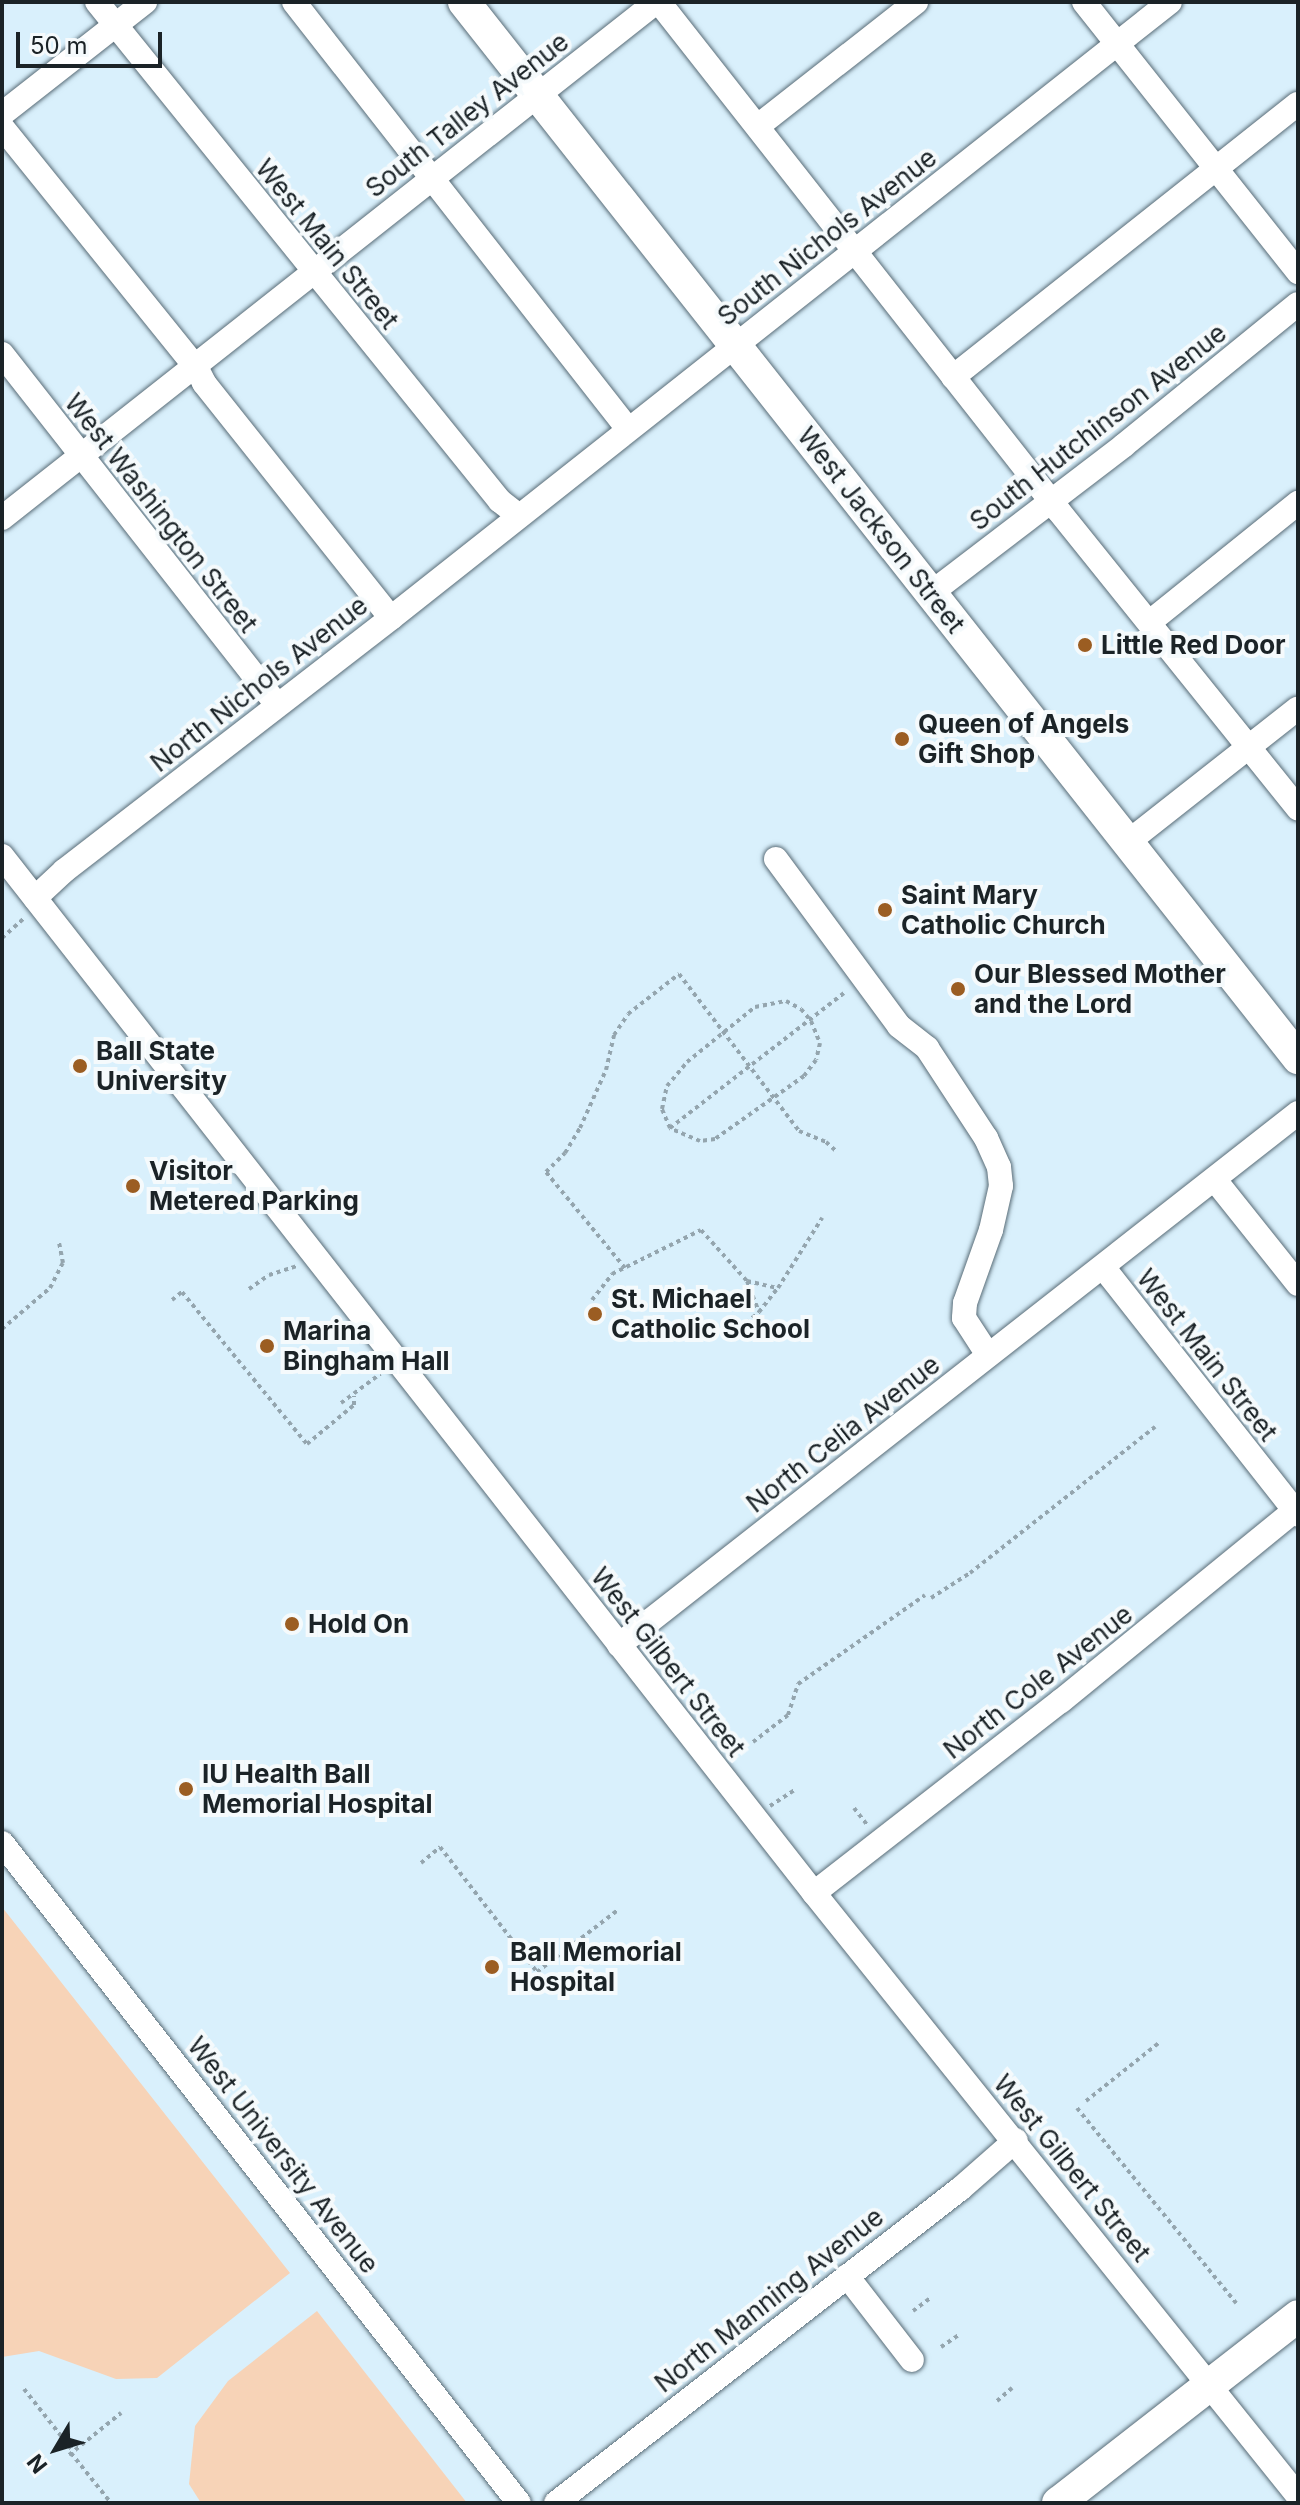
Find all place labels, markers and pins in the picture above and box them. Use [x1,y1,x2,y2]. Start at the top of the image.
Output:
place label: Little Red Door [1101,629,1286,661]
marker: Little Red Door [1076,636,1094,654]
place label: Queen of Angels Gift Shop [918,708,1129,770]
marker: Queen of Angels Gift Shop [893,730,911,748]
place label: Saint Mary Catholic Church [901,879,1106,940]
marker: Saint Mary Catholic Church [876,901,894,919]
place label: Our Blessed Mother and the Lord [974,958,1226,1020]
marker: Our Blessed Mother and the Lord [949,980,967,998]
place label: Ball State University [96,1035,227,1096]
marker: Ball State University [71,1057,89,1075]
place label: Visitor Metered Parking [149,1155,359,1216]
marker: Visitor Metered Parking [124,1177,142,1195]
place label: St. Michael Catholic School [611,1283,810,1344]
marker: St. Michael Catholic School [586,1305,604,1323]
place label: Marina Bingham Hall [283,1315,450,1376]
marker: Marina Bingham Hall [258,1337,276,1355]
place label: Hold On [308,1608,409,1640]
marker: Hold On [283,1615,301,1633]
place label: IU Health Ball Memorial Hospital [202,1758,433,1820]
marker: IU Health Ball Memorial Hospital [177,1780,195,1798]
place label: Ball Memorial Hospital [510,1936,682,1998]
marker: Ball Memorial Hospital [481,1956,503,1978]

